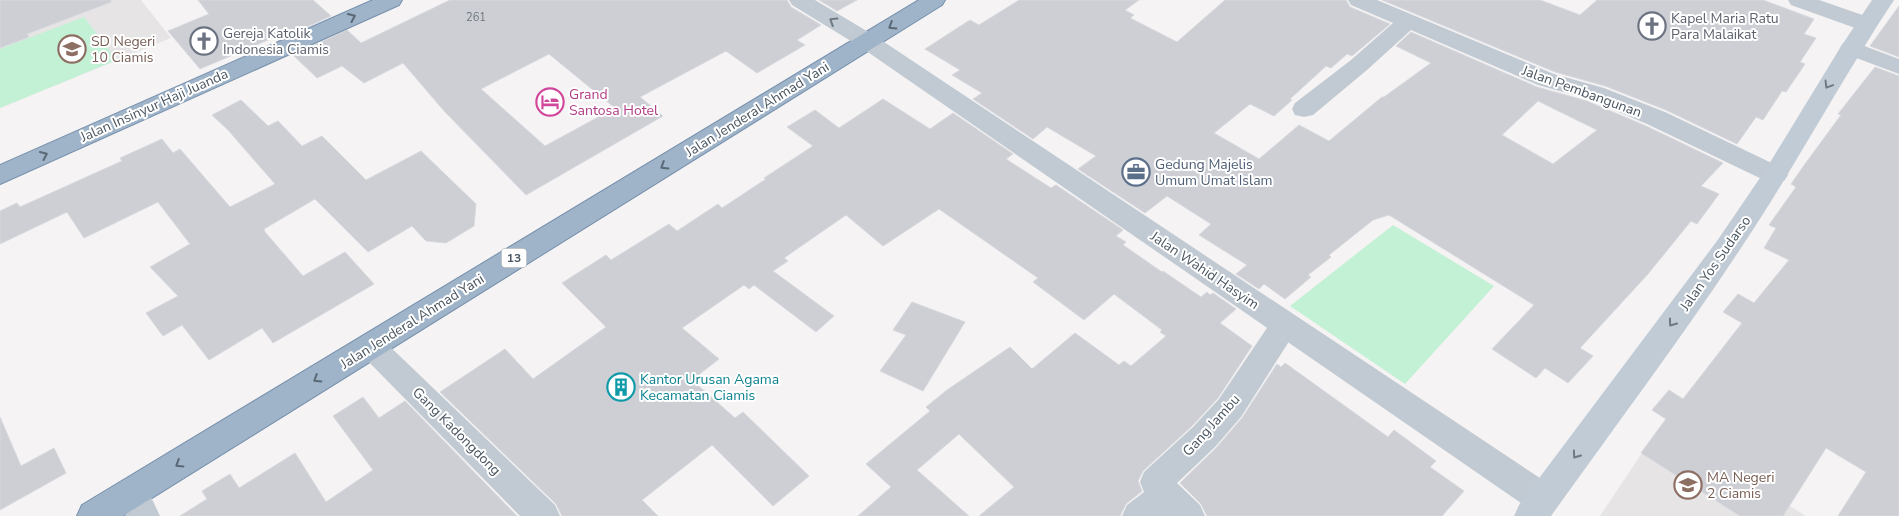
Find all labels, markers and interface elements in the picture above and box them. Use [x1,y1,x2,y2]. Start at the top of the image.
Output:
place label: Kapel Maria Ratu Para Malaikat [1671,9,1779,44]
house number: 261 [466,10,486,25]
church icon: Kapel Maria Ratu Para Malaikat [1637,11,1667,41]
one-way arrow [347,13,356,23]
one-way arrow [830,17,839,27]
one-way arrow [888,19,897,29]
place label: Gereja Katolik Indonesia Ciamis [223,24,329,59]
church icon: Gereja Katolik Indonesia Ciamis [189,26,219,56]
place label: SD Negeri 10 Ciamis [91,32,155,67]
school or university icon: SD Negeri 10 Ciamis [57,34,87,64]
street label: Jalan Jenderal Ahmad Yani [681,57,833,162]
street label: Jalan Pembangunan [1518,61,1644,122]
street label: Jalan Insinyur Haji Juanda [76,64,231,147]
one-way arrow [1825,80,1835,89]
place label: Grand Santosa Hotel [569,85,659,120]
hotel icon: Grand Santosa Hotel [535,87,565,117]
one-way arrow [39,150,48,161]
place label: Gedung Majelis Umum Umat Islam [1155,155,1273,190]
office icon: Gedung Majelis Umum Umat Islam [1121,157,1151,187]
one-way arrow [661,159,670,169]
street label: Jalan Yos Sudarso [1675,212,1755,315]
street label: Jalan Wahid Hasyim [1146,226,1263,314]
road number: 13 [502,248,526,268]
street label: Jalan Jenderal Ahmad Yani [336,269,488,374]
one-way arrow [1669,317,1678,327]
place label: Kantor Urusan Agama Kecamatan Ciamis [640,370,779,405]
building icon: Kantor Urusan Agama Kecamatan Ciamis [606,372,636,402]
one-way arrow [314,373,323,383]
street label: Gang Kadongdong [408,383,505,480]
street label: Gang Jambu [1178,390,1244,460]
one-way arrow [1573,449,1582,459]
one-way arrow [175,458,184,468]
place label: MA Negeri 2 Ciamis [1707,468,1775,503]
school or university icon: MA Negeri 2 Ciamis [1673,470,1703,500]

